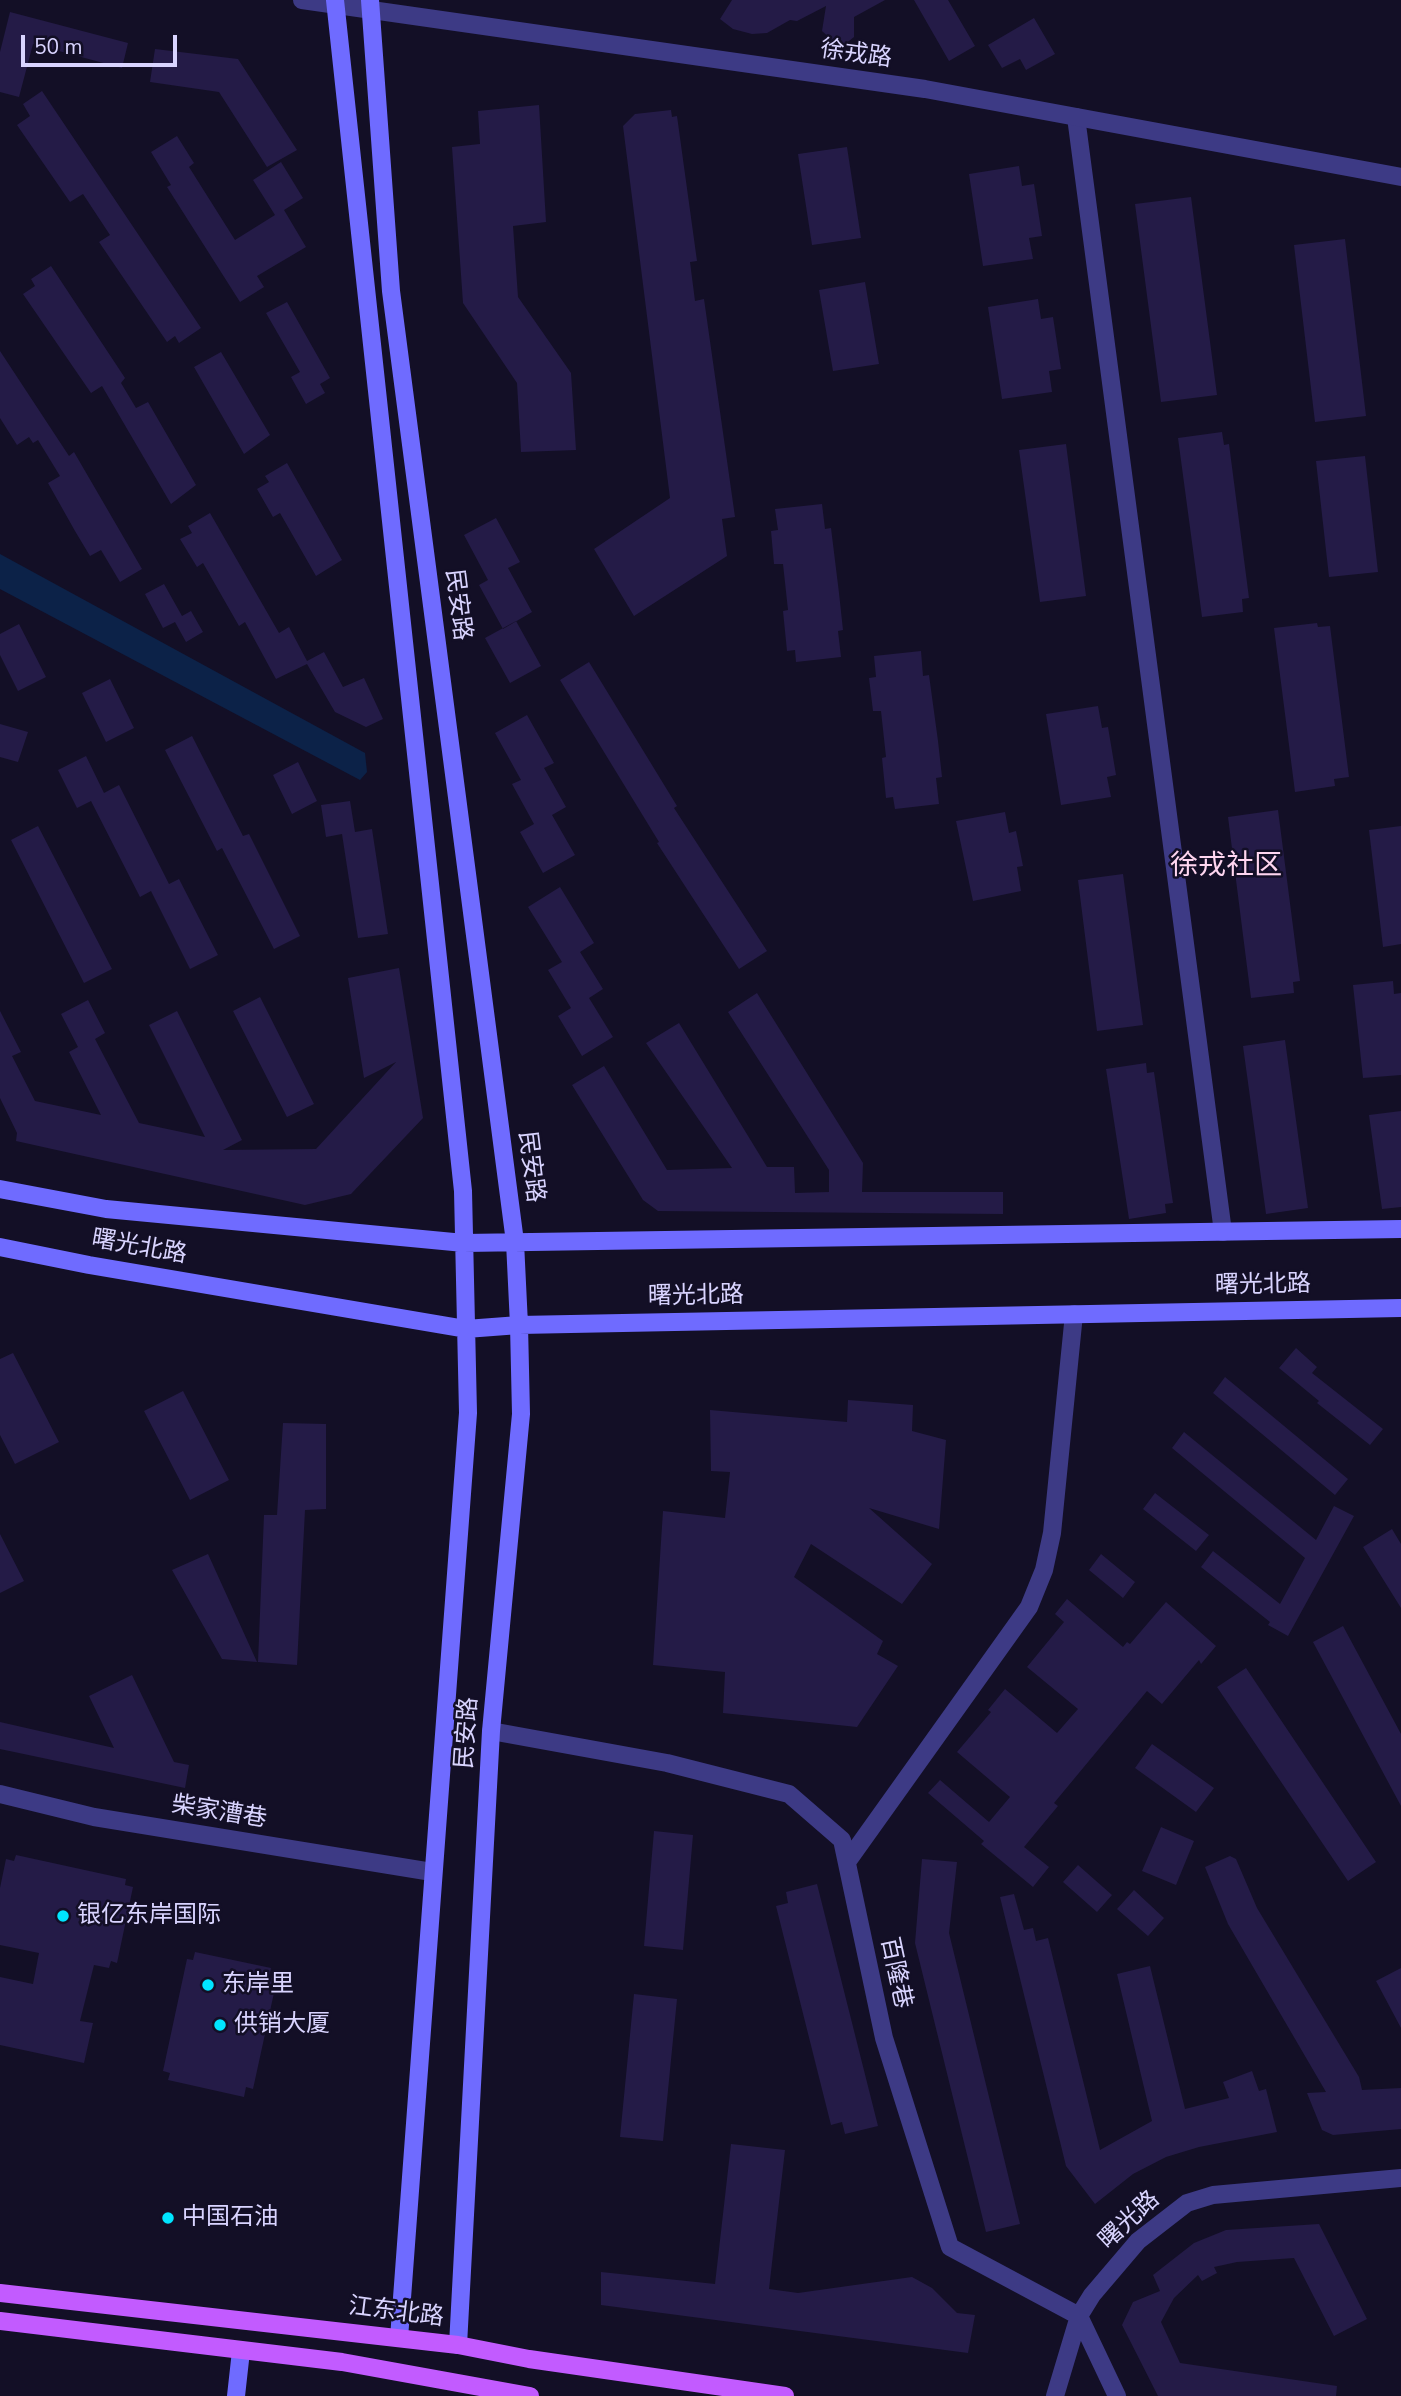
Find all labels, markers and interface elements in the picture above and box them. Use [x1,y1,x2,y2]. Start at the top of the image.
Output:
scale bar [24,21,180,65]
text: 50 m [34,33,83,61]
street label: 徐戎路 [818,36,894,74]
street label: 民安路 [438,568,476,642]
district label: 徐戎社区 [1170,850,1282,884]
street label: 民安路 [511,1130,549,1204]
street label: 曙光北路 [89,1225,189,1271]
street label: 曙光北路 [1215,1271,1311,1301]
street label: 曙光北路 [648,1282,744,1312]
street label: 民安路 [451,1696,485,1770]
street label: 柴家漕巷 [169,1791,269,1835]
place label: 银亿东岸国际 [77,1902,221,1930]
marker: 银亿东岸国际 [55,1908,71,1924]
street label: 百隆巷 [873,1935,917,2011]
place label: 东岸里 [222,1971,294,1999]
marker: 东岸里 [200,1977,216,1993]
place label: 供销大厦 [234,2011,330,2039]
marker: 供销大厦 [212,2017,228,2033]
street label: 曙光路 [1094,2186,1166,2256]
place label: 中国石油 [182,2204,278,2232]
marker: 中国石油 [160,2210,176,2226]
street label: 江东北路 [347,2293,445,2333]

